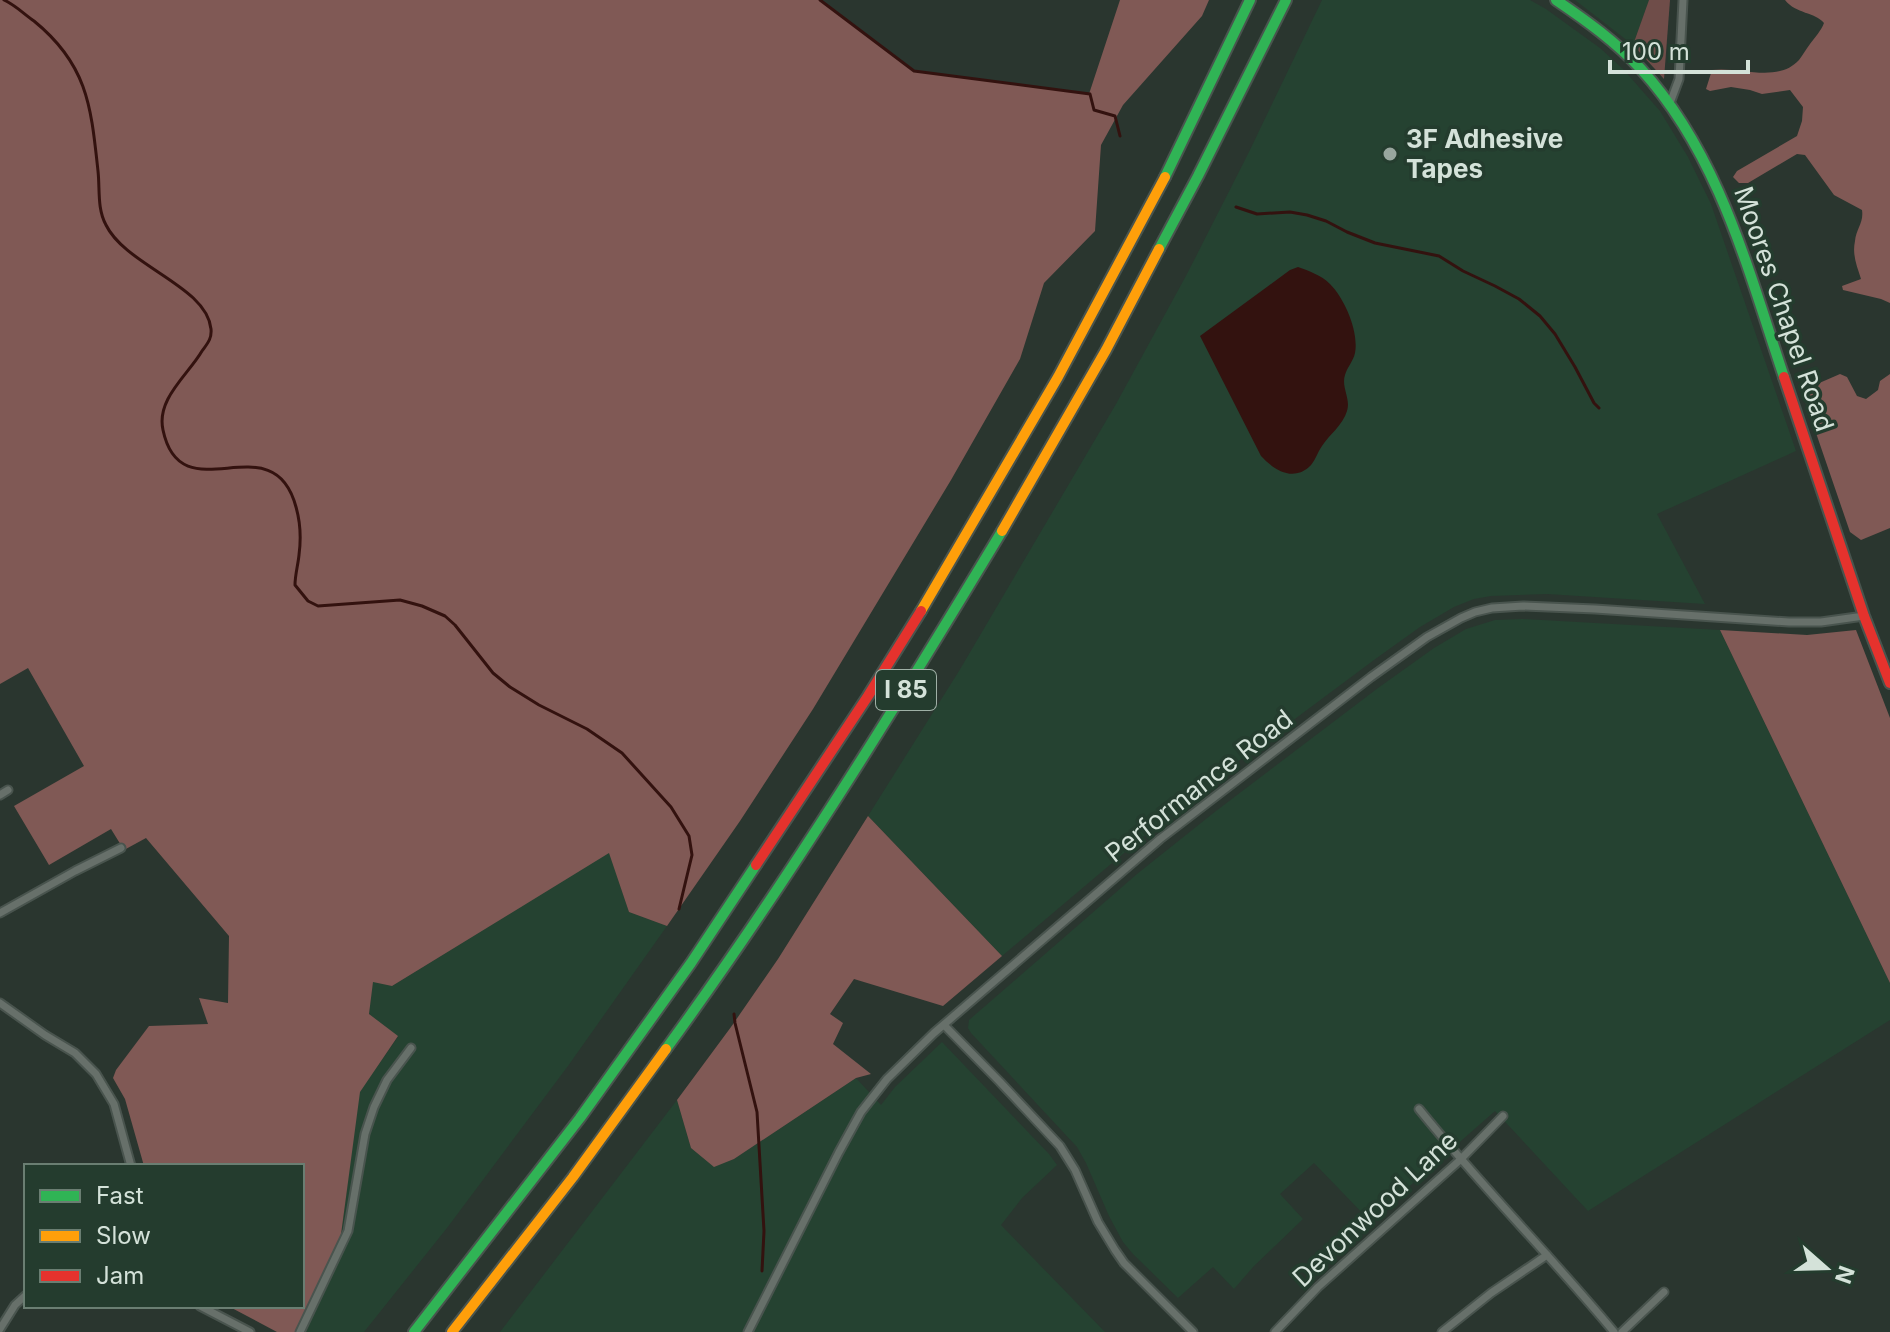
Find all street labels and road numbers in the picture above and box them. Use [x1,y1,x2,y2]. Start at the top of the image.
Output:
street label: Moores Chapel Road [1728,182,1841,435]
road number: I 85 [876,670,936,710]
street label: Performance Road [1099,703,1299,868]
street label: Devonwood Lane [1286,1124,1463,1293]

